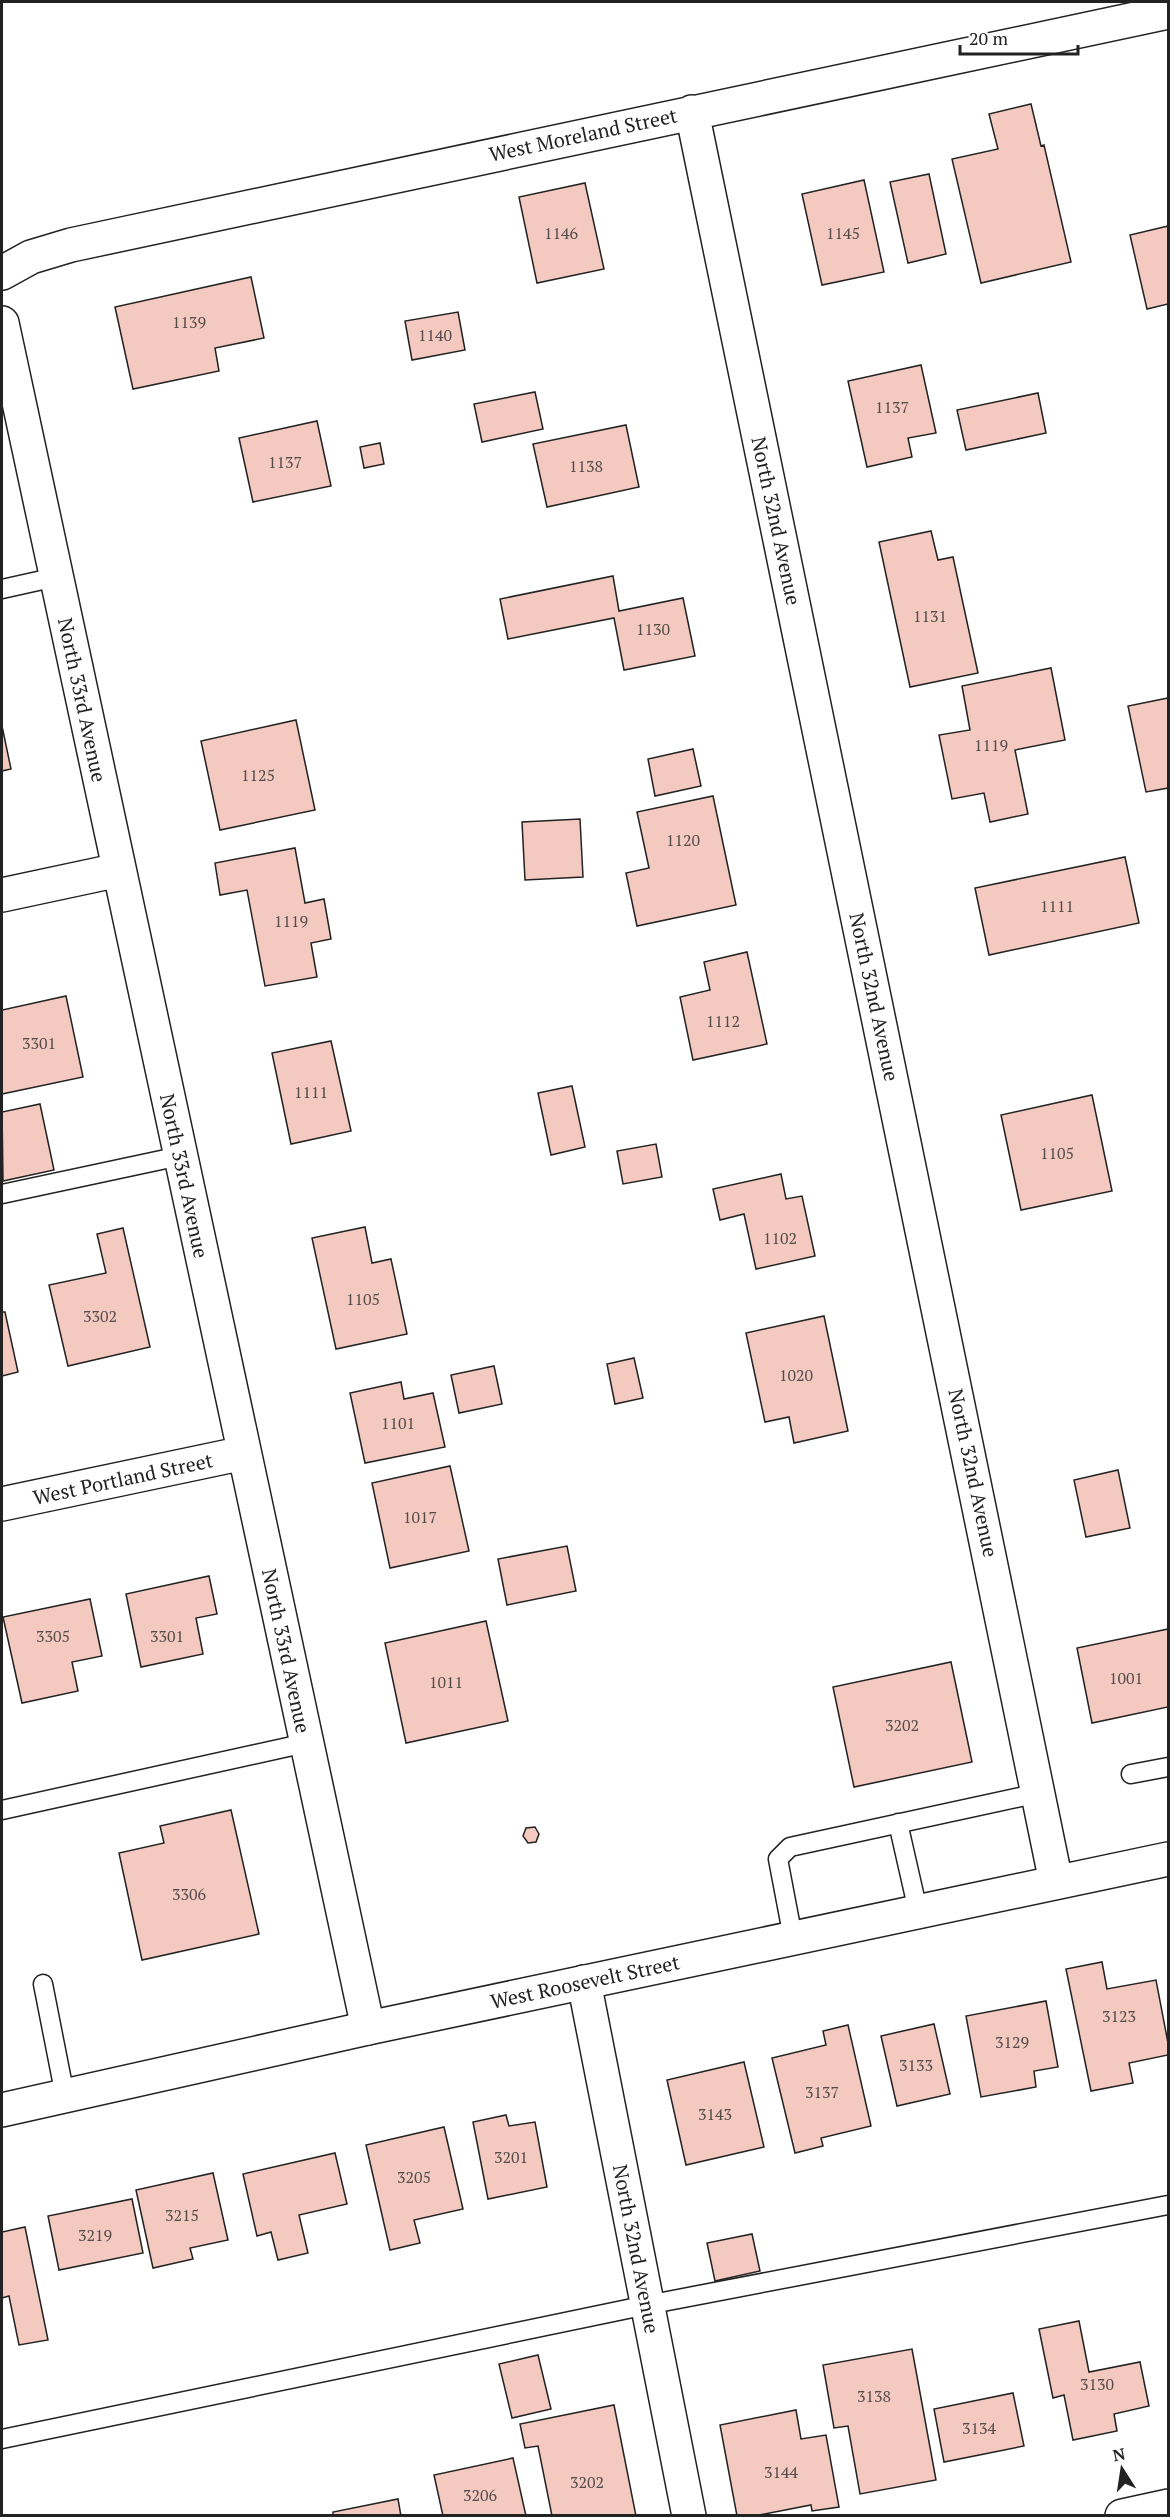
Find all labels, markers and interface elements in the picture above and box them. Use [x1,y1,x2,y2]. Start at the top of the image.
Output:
scale bar [960,18,1078,56]
text: 20 m [969,26,1009,50]
street label: West Moreland Street [486,101,680,168]
house number: 1146 [544,222,579,244]
house number: 1145 [826,222,860,244]
house number: 1139 [172,311,206,333]
house number: 1140 [418,324,452,346]
house number: 1137 [875,396,909,418]
street label: North 32nd Avenue [745,434,808,608]
house number: 1137 [268,451,302,473]
house number: 1138 [569,455,603,477]
house number: 1131 [913,605,947,627]
street label: North 33rd Avenue [52,615,113,785]
house number: 1130 [636,618,670,640]
house number: 1119 [974,734,1008,756]
house number: 1125 [241,764,275,786]
house number: 1120 [666,829,700,851]
house number: 1111 [1040,895,1074,917]
house number: 1119 [274,910,308,932]
street label: North 32nd Avenue [843,910,906,1084]
house number: 1112 [706,1010,740,1032]
house number: 3301 [22,1032,56,1054]
house number: 1111 [294,1081,328,1103]
street label: North 33rd Avenue [154,1091,215,1261]
house number: 1105 [1040,1142,1074,1164]
house number: 1102 [763,1227,797,1249]
house number: 1105 [346,1288,380,1310]
house number: 3302 [83,1305,117,1327]
house number: 1020 [779,1364,813,1386]
street label: North 32nd Avenue [942,1386,1005,1560]
house number: 1101 [381,1412,415,1434]
street label: West Portland Street [30,1446,216,1511]
house number: 1017 [403,1506,437,1528]
street label: North 33rd Avenue [256,1566,317,1736]
house number: 3305 [36,1625,70,1647]
house number: 3301 [150,1625,184,1647]
house number: 1001 [1109,1667,1143,1689]
house number: 1011 [429,1671,463,1693]
house number: 3202 [885,1714,919,1736]
house number: 3306 [172,1883,207,1905]
street label: West Roosevelt Street [488,1948,683,2015]
house number: 3123 [1102,2005,1136,2027]
house number: 3129 [995,2031,1029,2053]
house number: 3133 [899,2054,933,2076]
house number: 3137 [805,2081,839,2103]
house number: 3143 [698,2103,732,2125]
house number: 3201 [494,2146,528,2168]
street label: North 32nd Avenue [607,2162,666,2336]
house number: 3205 [397,2166,431,2188]
house number: 3215 [165,2204,199,2226]
house number: 3219 [78,2224,112,2246]
house number: 3130 [1080,2373,1114,2395]
house number: 3138 [857,2385,891,2407]
house number: 3134 [962,2417,997,2439]
north arrow [1092,2439,1152,2499]
text: N [1111,2442,1127,2466]
house number: 3144 [764,2461,799,2483]
house number: 3202 [570,2471,604,2493]
house number: 3206 [463,2484,498,2506]

